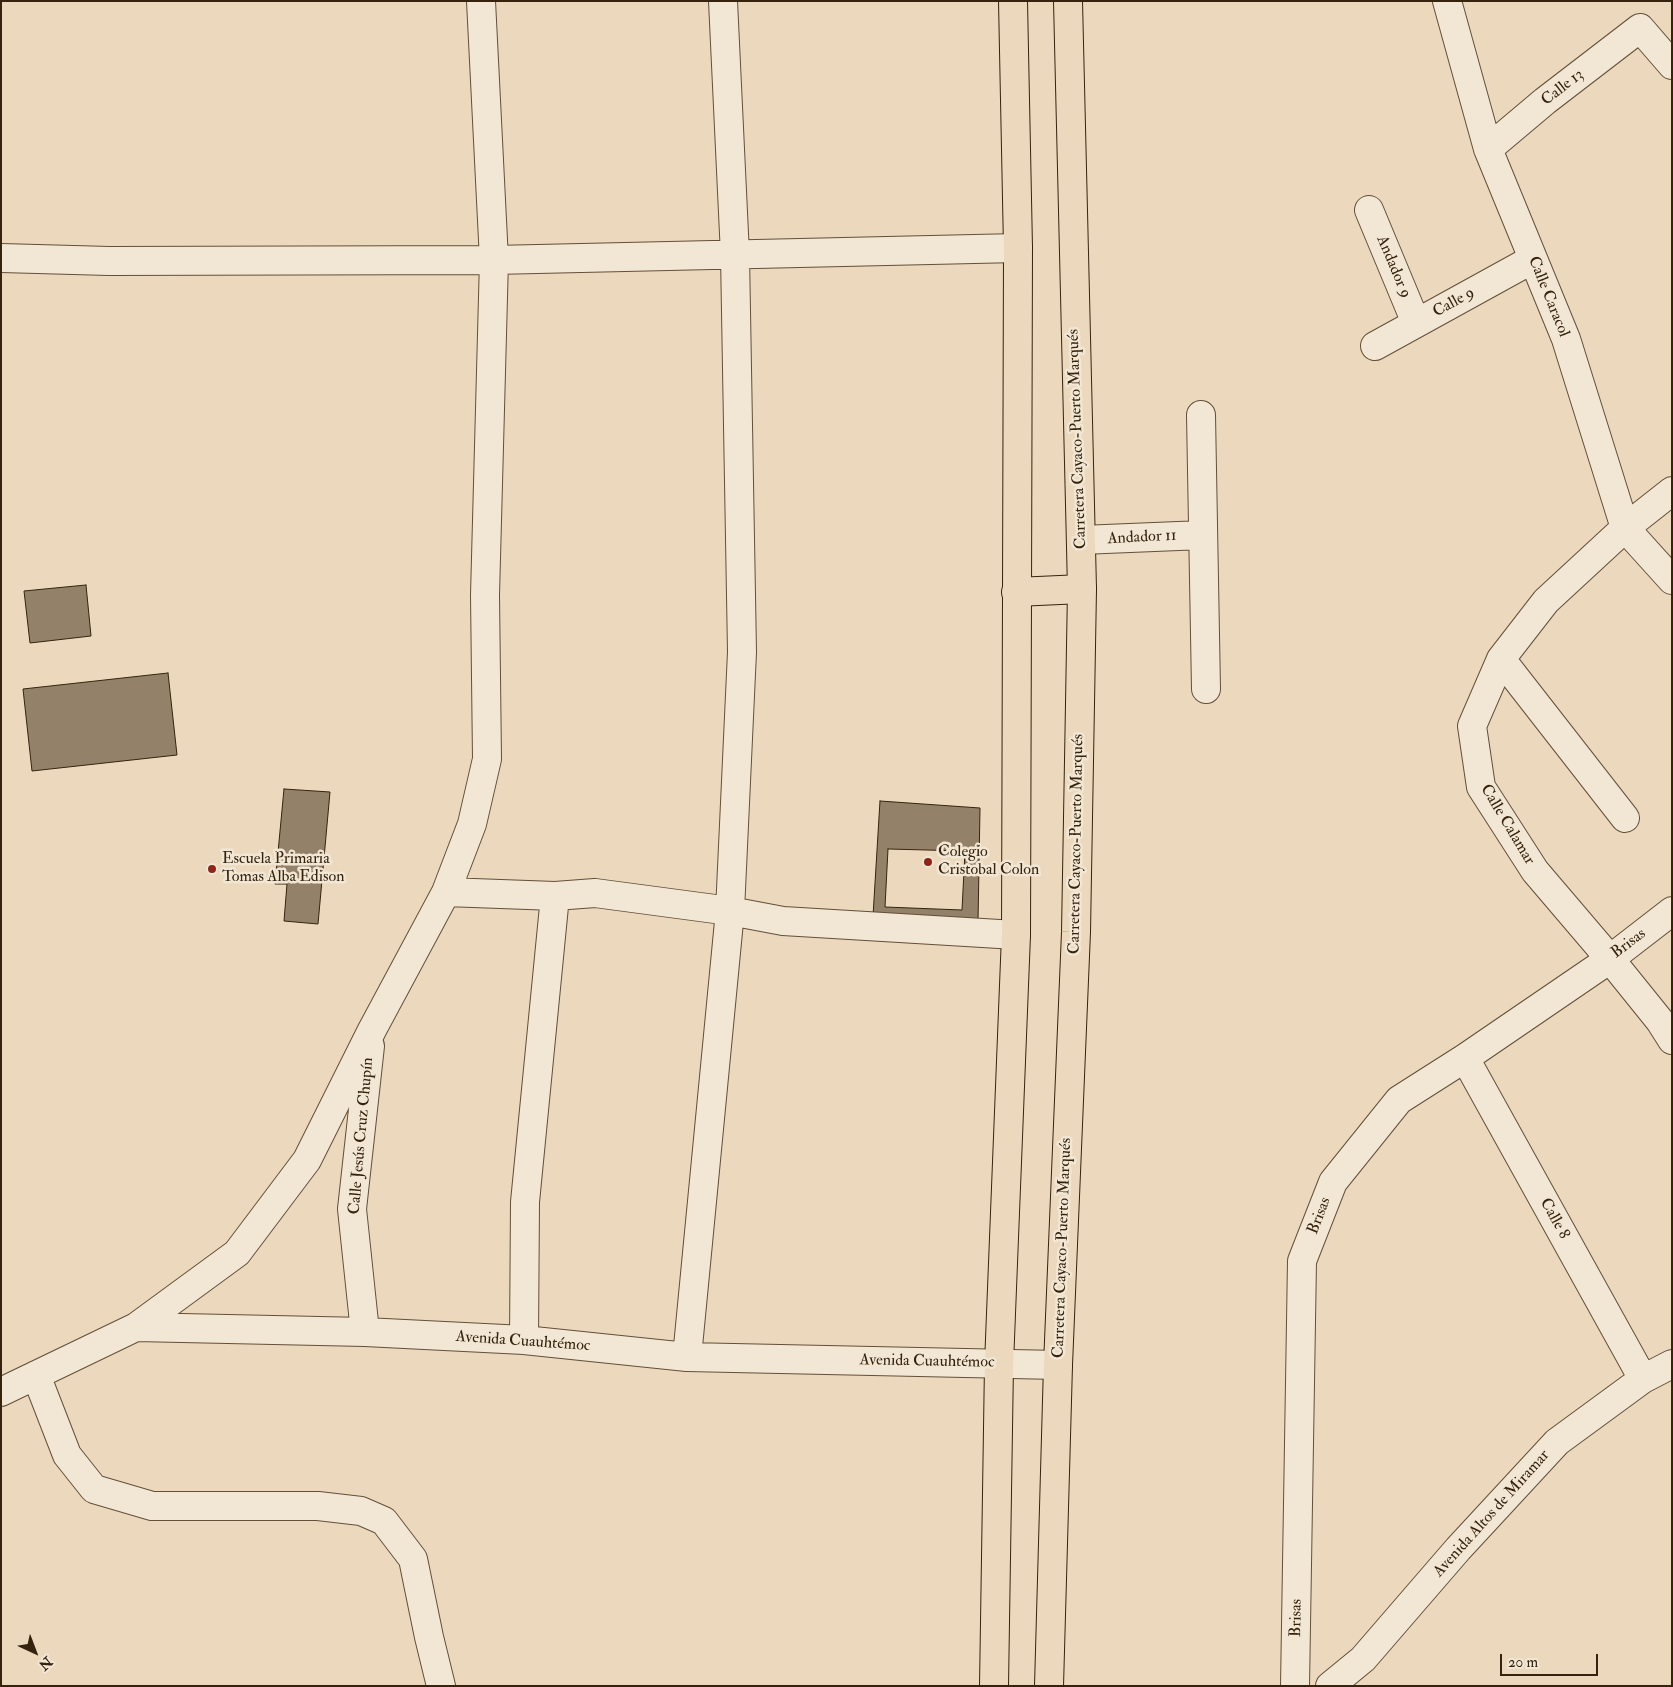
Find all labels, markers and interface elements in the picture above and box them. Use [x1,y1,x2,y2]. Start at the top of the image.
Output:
street label: Calle 13 [1538,66,1588,110]
street label: Andador 9 [1371,233,1415,301]
street label: Calle Caracol [1523,254,1573,340]
street label: Calle 9 [1430,284,1478,322]
street label: Carretera Cayaco-Puerto Marqués [1065,329,1091,549]
street label: Andador 11 [1107,527,1177,549]
street label: Carretera Cayaco-Puerto Marqués [1065,734,1089,954]
street label: Calle Calamar [1476,781,1538,869]
place label: Colegio Cristobal Colon [938,843,1039,881]
place label: Escuela Primaria Tomas Alba Edison [222,850,344,888]
marker: Colegio Cristobal Colon [922,856,934,868]
marker: Escuela Primaria Tomas Alba Edison [206,863,218,875]
street label: Brisas [1608,925,1650,963]
street label: Calle Jesús Cruz Chupín [346,1057,378,1215]
street label: Carretera Cayaco-Puerto Marqués [1050,1138,1076,1358]
street label: Brisas [1304,1195,1336,1237]
street label: Calle 8 [1535,1195,1573,1243]
street label: Avenida Cuauhtémoc [455,1328,591,1356]
street label: Avenida Cuauhtémoc [859,1351,995,1373]
street label: Avenida Altos de Miramar [1430,1446,1554,1582]
street label: Brisas [1287,1599,1307,1637]
north arrow [10,1627,60,1677]
scale bar [1503,1644,1600,1676]
text: N [35,1653,56,1674]
text: 20 m [1508,1653,1538,1672]

